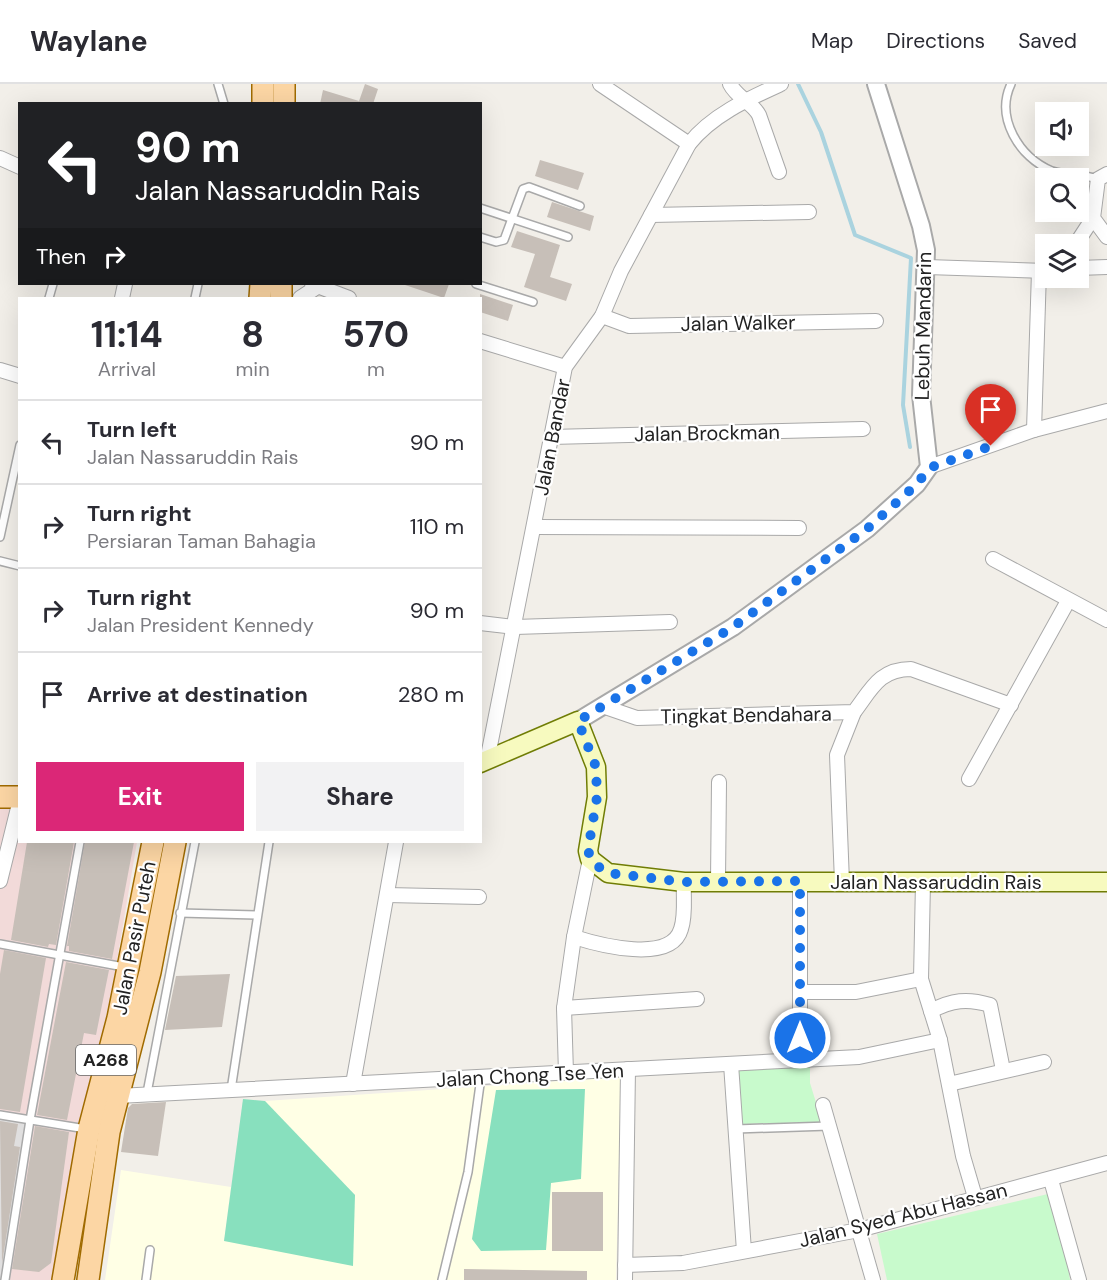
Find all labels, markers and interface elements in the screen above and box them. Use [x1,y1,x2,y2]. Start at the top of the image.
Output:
text: Waylane [30,23,148,60]
text: Map [811,27,853,55]
text: Directions [886,27,985,55]
text: Saved [1018,27,1077,55]
map controls [1035,102,1089,288]
button: sound [1035,102,1089,156]
text: 90 m [135,120,241,175]
icon: left [36,126,114,204]
button: search [1035,168,1089,222]
text: Jalan Nassaruddin Rais [135,173,421,208]
button: layers [1035,234,1089,288]
icon: right [98,240,131,273]
text: Then [36,242,86,271]
street label: Lebuh Mandarin [909,252,937,400]
street label: Jalan Walker [680,309,796,337]
text: 11:14 [91,311,163,358]
text: 8 [241,311,264,358]
text: 570 [343,311,409,358]
text: Arrival [98,356,156,382]
text: min [236,356,270,382]
text: m [367,356,385,382]
street label: Jalan Bandar [528,376,576,498]
pin [965,384,1016,446]
icon: arrive [974,393,1007,426]
text: Turn left [87,415,177,444]
street label: Jalan Brockman [634,419,780,447]
icon: left [36,426,69,459]
text: 90 m [410,428,464,457]
text: Jalan Nassaruddin Rais [87,444,299,470]
text: Turn right [87,499,192,528]
icon: right [36,510,69,543]
text: 110 m [410,512,464,541]
text: Persiaran Taman Bahagia [87,528,316,554]
text: Turn right [87,583,192,612]
icon: right [36,594,69,627]
text: 90 m [410,596,464,625]
text: Jalan President Kennedy [87,612,314,638]
icon: arrive [36,678,69,711]
text: Arrive at destination [87,680,308,709]
text: 280 m [398,680,464,709]
street label: Tingkat Bendahara [660,701,832,729]
button: Exit [36,762,244,831]
button: Share [256,762,464,831]
street label: Jalan Pasir Puteh [106,859,162,1017]
street label: Jalan Nassaruddin Rais [830,869,1042,895]
position arrow [768,1006,832,1070]
road number: A268 [76,1045,136,1075]
street label: Jalan Chong Tse Yen [435,1057,625,1093]
street label: Jalan Syed Abu Hassan [796,1177,1010,1253]

